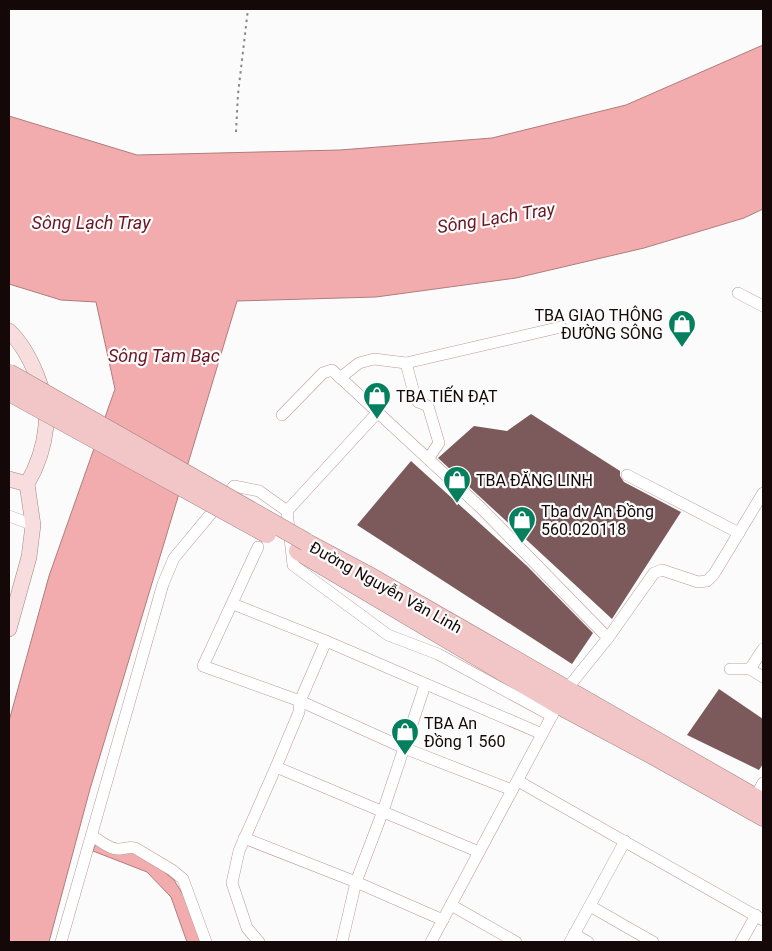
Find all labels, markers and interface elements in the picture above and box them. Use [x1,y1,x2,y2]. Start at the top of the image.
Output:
water label: Sông Lạch Tray [436,198,557,237]
water label: Sông Lạch Tray [32,212,151,233]
place label: TBA GIAO THÔNG ĐƯỜNG SÔNG [534,305,663,343]
shop icon: TBA GIAO THÔNG ĐƯỜNG SÔNG [667,309,697,348]
water label: Sông Tam Bạc [108,345,220,366]
shop icon: TBA TIẾN ĐẠT [362,381,392,420]
place label: TBA TIẾN ĐẠT [396,385,498,406]
shop icon: TBA ĐĂNG LINH [442,465,472,504]
place label: TBA ĐĂNG LINH [476,471,593,490]
place label: Tba dv An Đồng 560.020118 [541,502,654,539]
shop icon: Tba dv An Đồng 560.020118 [507,505,537,544]
street label: Đường Nguyễn Văn Linh [306,538,465,637]
place label: TBA An Đồng 1 560 [424,714,506,751]
shop icon: TBA An Đồng 1 560 [390,717,420,756]

